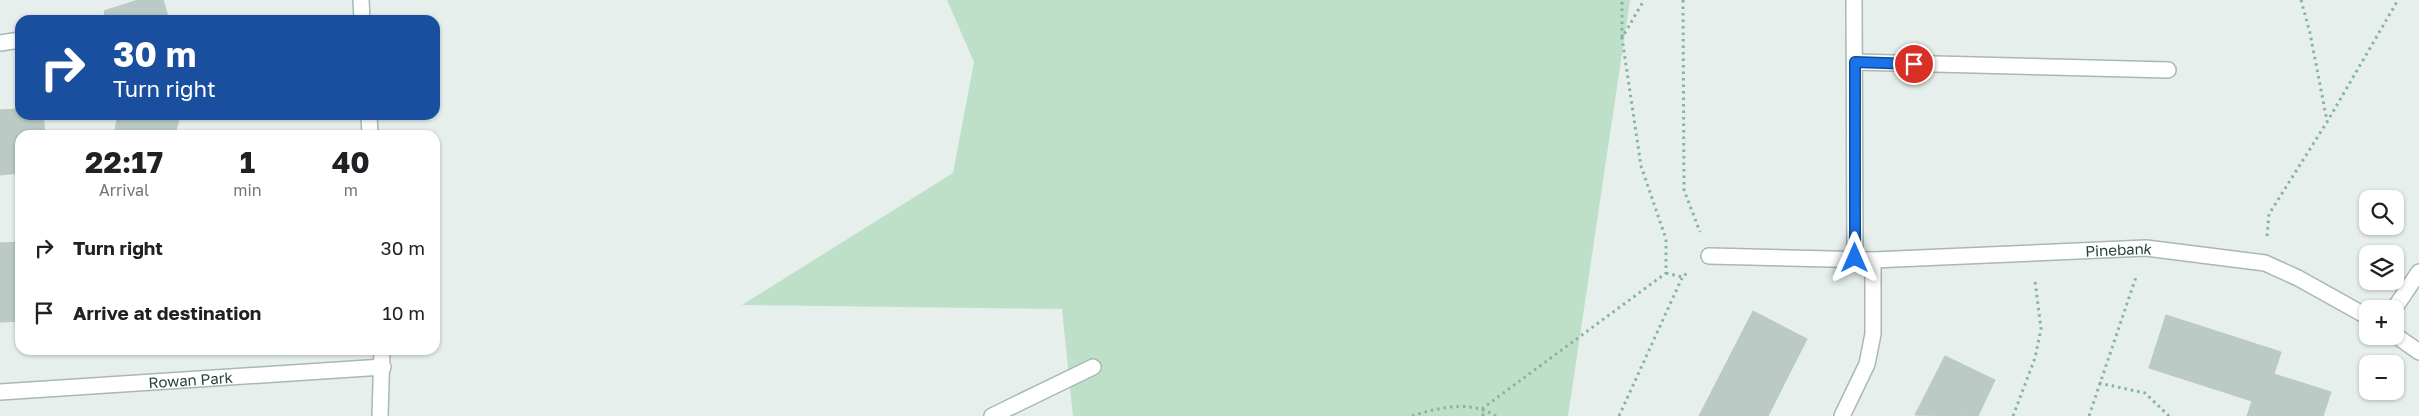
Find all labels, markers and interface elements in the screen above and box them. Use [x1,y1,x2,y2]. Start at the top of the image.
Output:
text: 30 m [113,33,196,75]
icon: right [30,35,95,100]
pin [1893,43,1935,85]
icon: arrive [1900,50,1928,78]
text: Turn right [113,75,216,102]
text: 22:17 [85,144,163,180]
text: 1 [240,144,255,180]
text: 40 [332,144,370,180]
text: Arrival [99,180,149,200]
text: min [233,180,262,200]
text: m [344,180,358,200]
map controls [2359,190,2404,400]
button: search [2359,190,2404,235]
position arrow [1828,231,1880,283]
icon: right [30,234,58,262]
text: Turn right [73,236,163,259]
text: 30 m [381,236,425,259]
street label: Pinebank [2085,239,2154,260]
button: layers [2359,245,2404,290]
icon: arrive [30,299,58,327]
button: + [2359,300,2404,345]
text: Arrive at destination [73,301,261,324]
text: 10 m [382,301,425,324]
button: − [2359,355,2404,400]
street label: Rowan Park [148,368,234,391]

